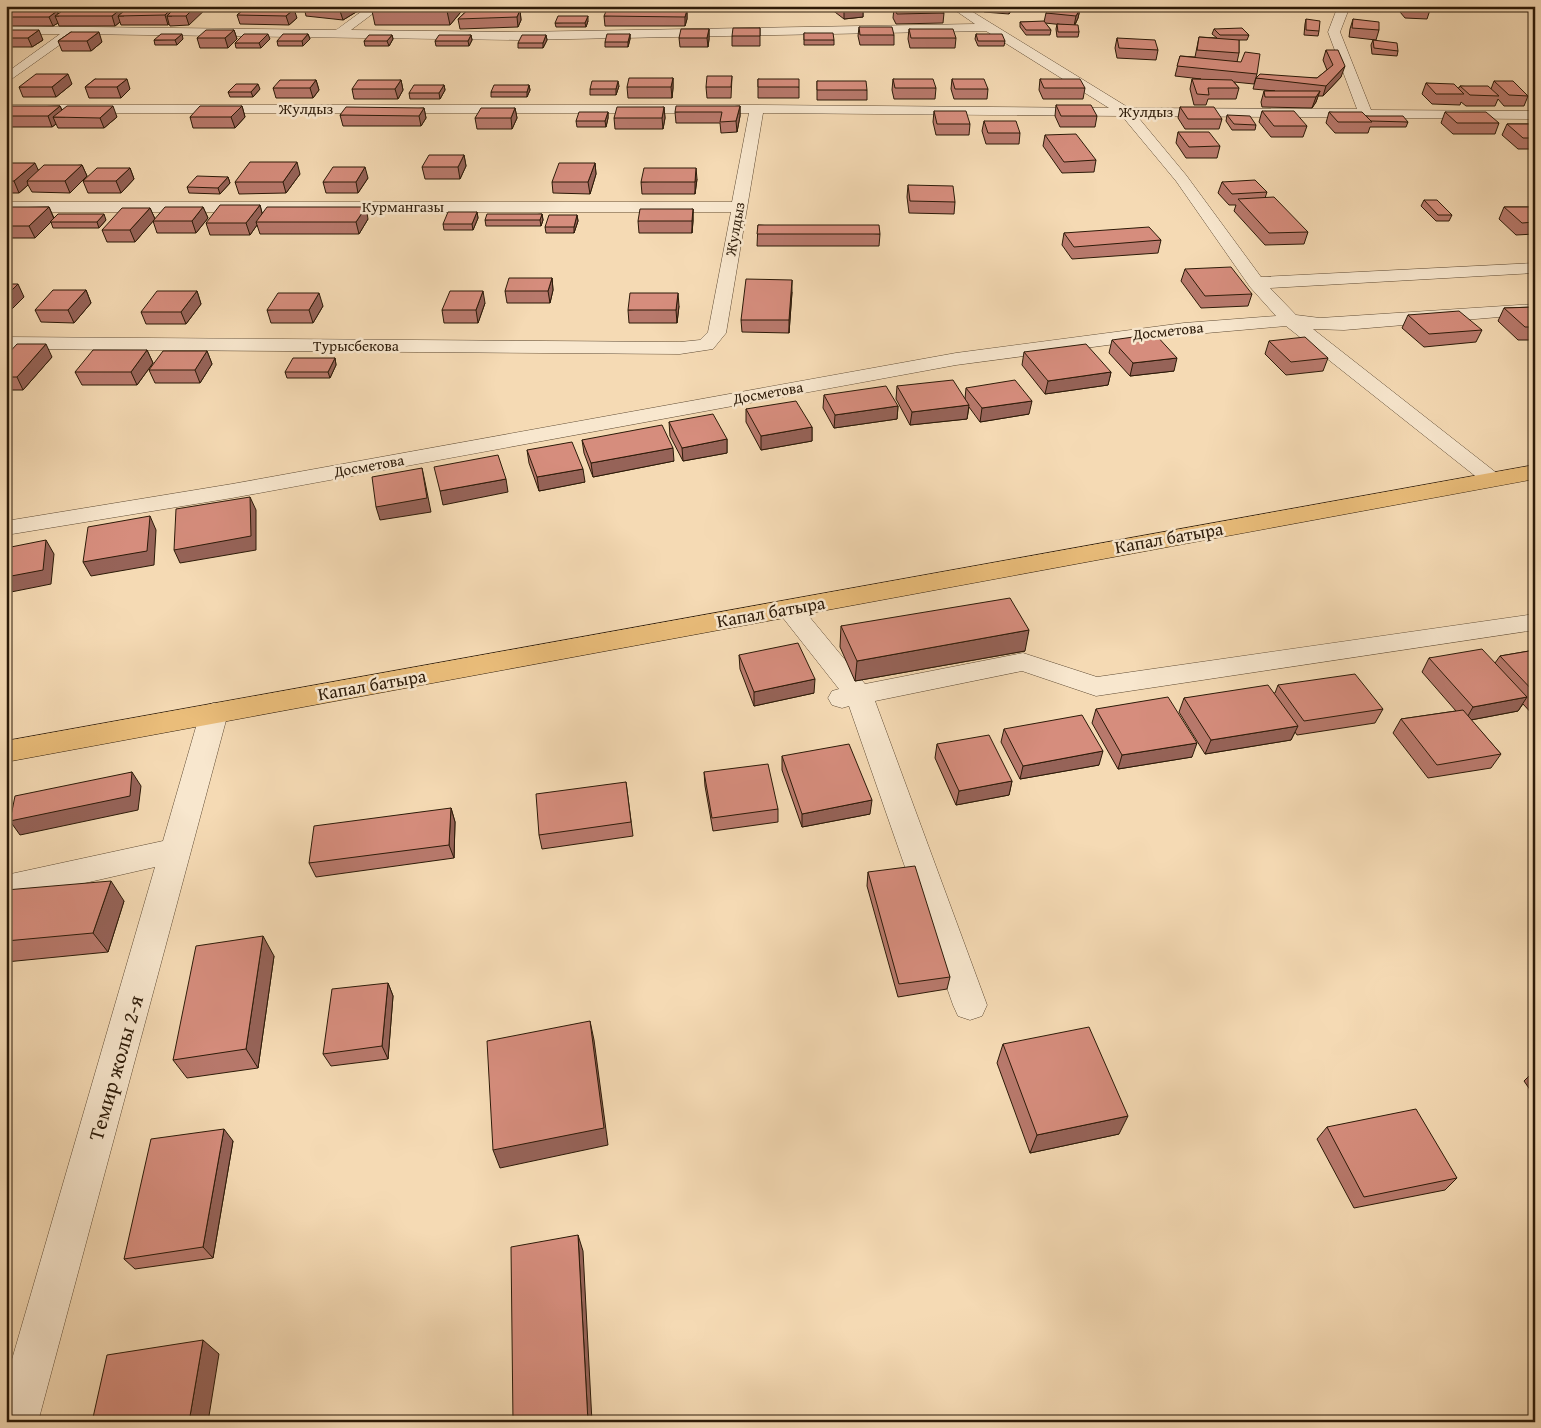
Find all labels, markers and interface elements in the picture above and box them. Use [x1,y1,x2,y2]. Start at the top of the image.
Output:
street label: Жулдыз [278,98,333,119]
street label: Жулдыз [1118,101,1173,122]
street label: Курмангазы [362,196,444,217]
street label: Жулдыз [719,200,750,258]
street label: Досметова [1131,316,1205,345]
street label: Турысбекова [313,335,400,356]
street label: Досметова [730,376,806,409]
street label: Досметова [331,449,407,482]
street label: Капал батыра [1113,515,1226,560]
street label: Капал батыра [715,589,828,634]
street label: Капал батыра [316,662,429,707]
street label: Темир жолы 2-я [80,991,151,1144]

